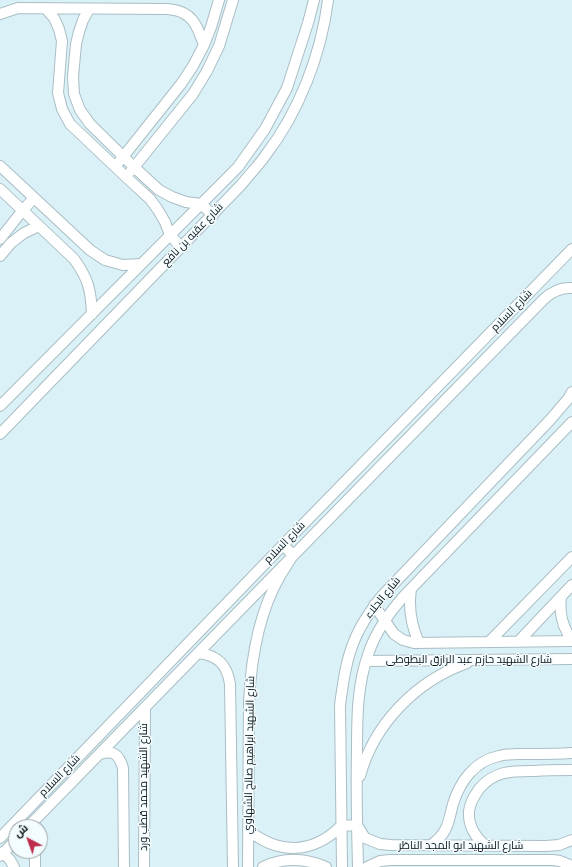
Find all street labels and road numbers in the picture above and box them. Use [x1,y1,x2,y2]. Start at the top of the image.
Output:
street label: شارع عقبه بن نافع [160,201,226,269]
street label: شارع السلام [489,287,535,335]
street label: شارع السلام [262,519,308,567]
street label: شارع الجلاء [362,575,404,621]
street label: شارع الشهيد حازم عبد الرازق البطوطى [386,653,552,667]
street label: شارع الشهيد ابراهيم صالح الشهاوي [242,676,258,834]
street label: شارع الشهيد محمد قطب ورد [137,723,151,851]
street label: شارع السلام [37,752,83,800]
street label: شارع الشهيد ابو المجد الناظر [399,839,523,853]

